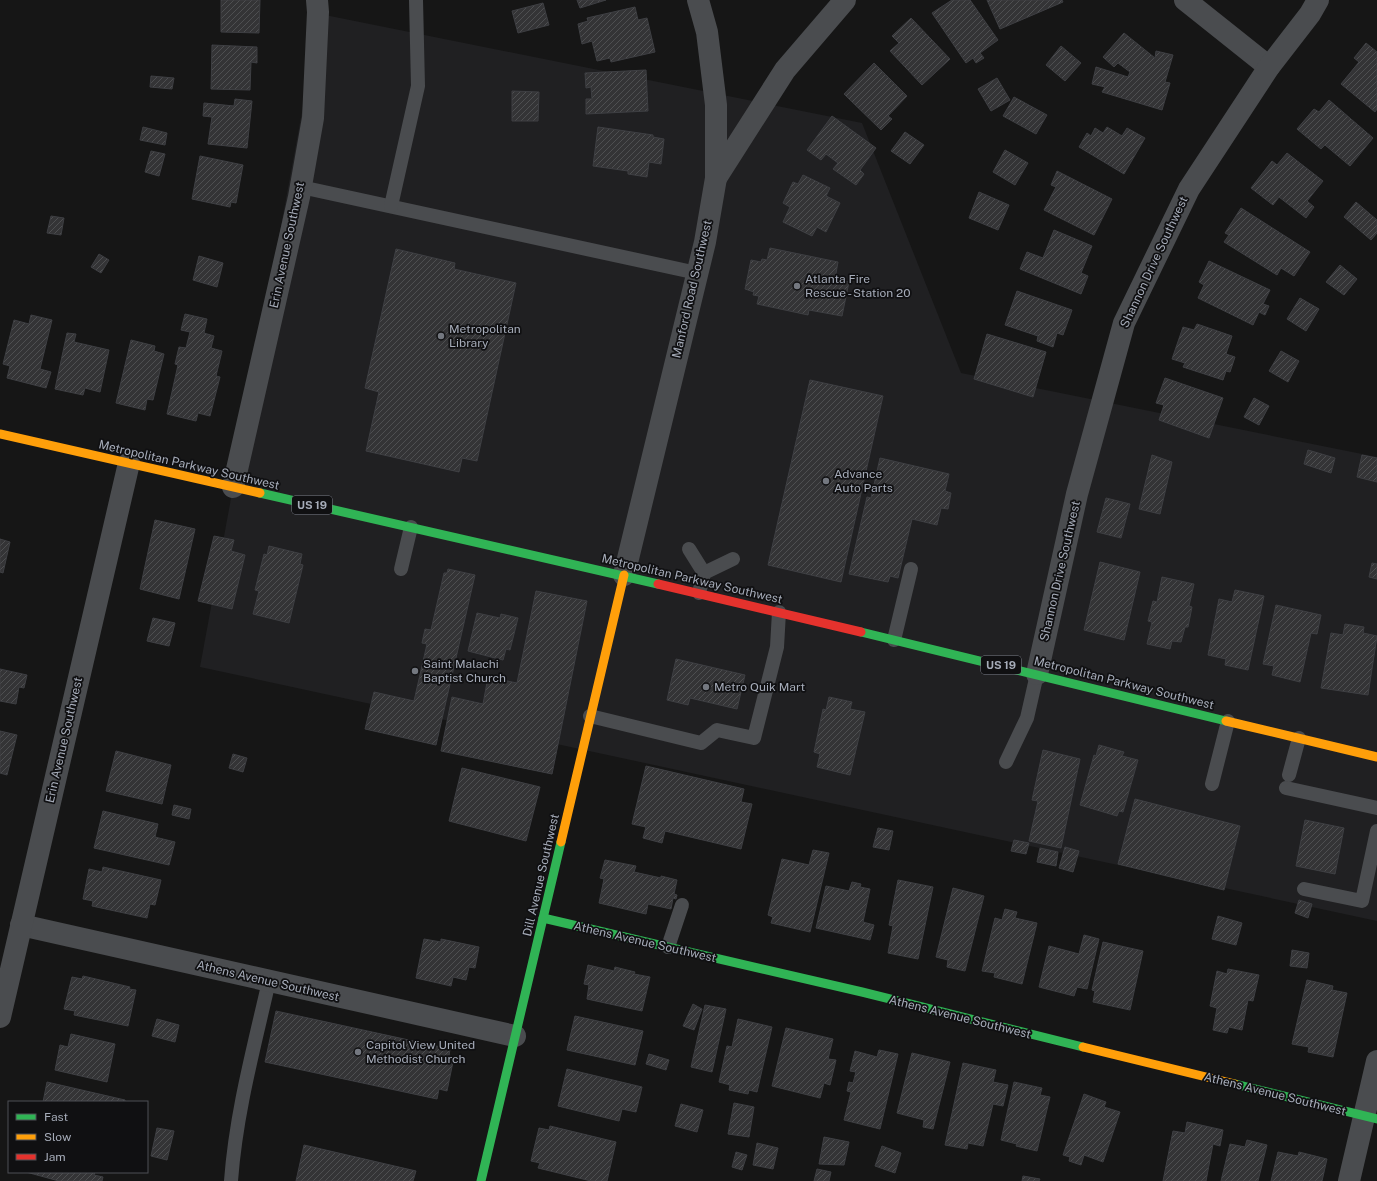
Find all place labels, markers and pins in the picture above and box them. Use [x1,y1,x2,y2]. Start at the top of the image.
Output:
place label: Atlanta Fire Rescue - Station 20 [805,272,911,300]
marker: Atlanta Fire Rescue - Station 20 [792,281,802,291]
place label: Metropolitan Library [449,322,521,350]
marker: Metropolitan Library [436,331,446,341]
place label: Advance Auto Parts [834,467,893,495]
marker: Advance Auto Parts [821,476,831,486]
place label: Saint Malachi Baptist Church [423,657,506,685]
marker: Saint Malachi Baptist Church [410,666,420,676]
place label: Metro Quik Mart [714,680,805,694]
marker: Metro Quik Mart [701,682,711,692]
place label: Capitol View United Methodist Church [366,1038,475,1066]
marker: Capitol View United Methodist Church [353,1047,363,1057]

